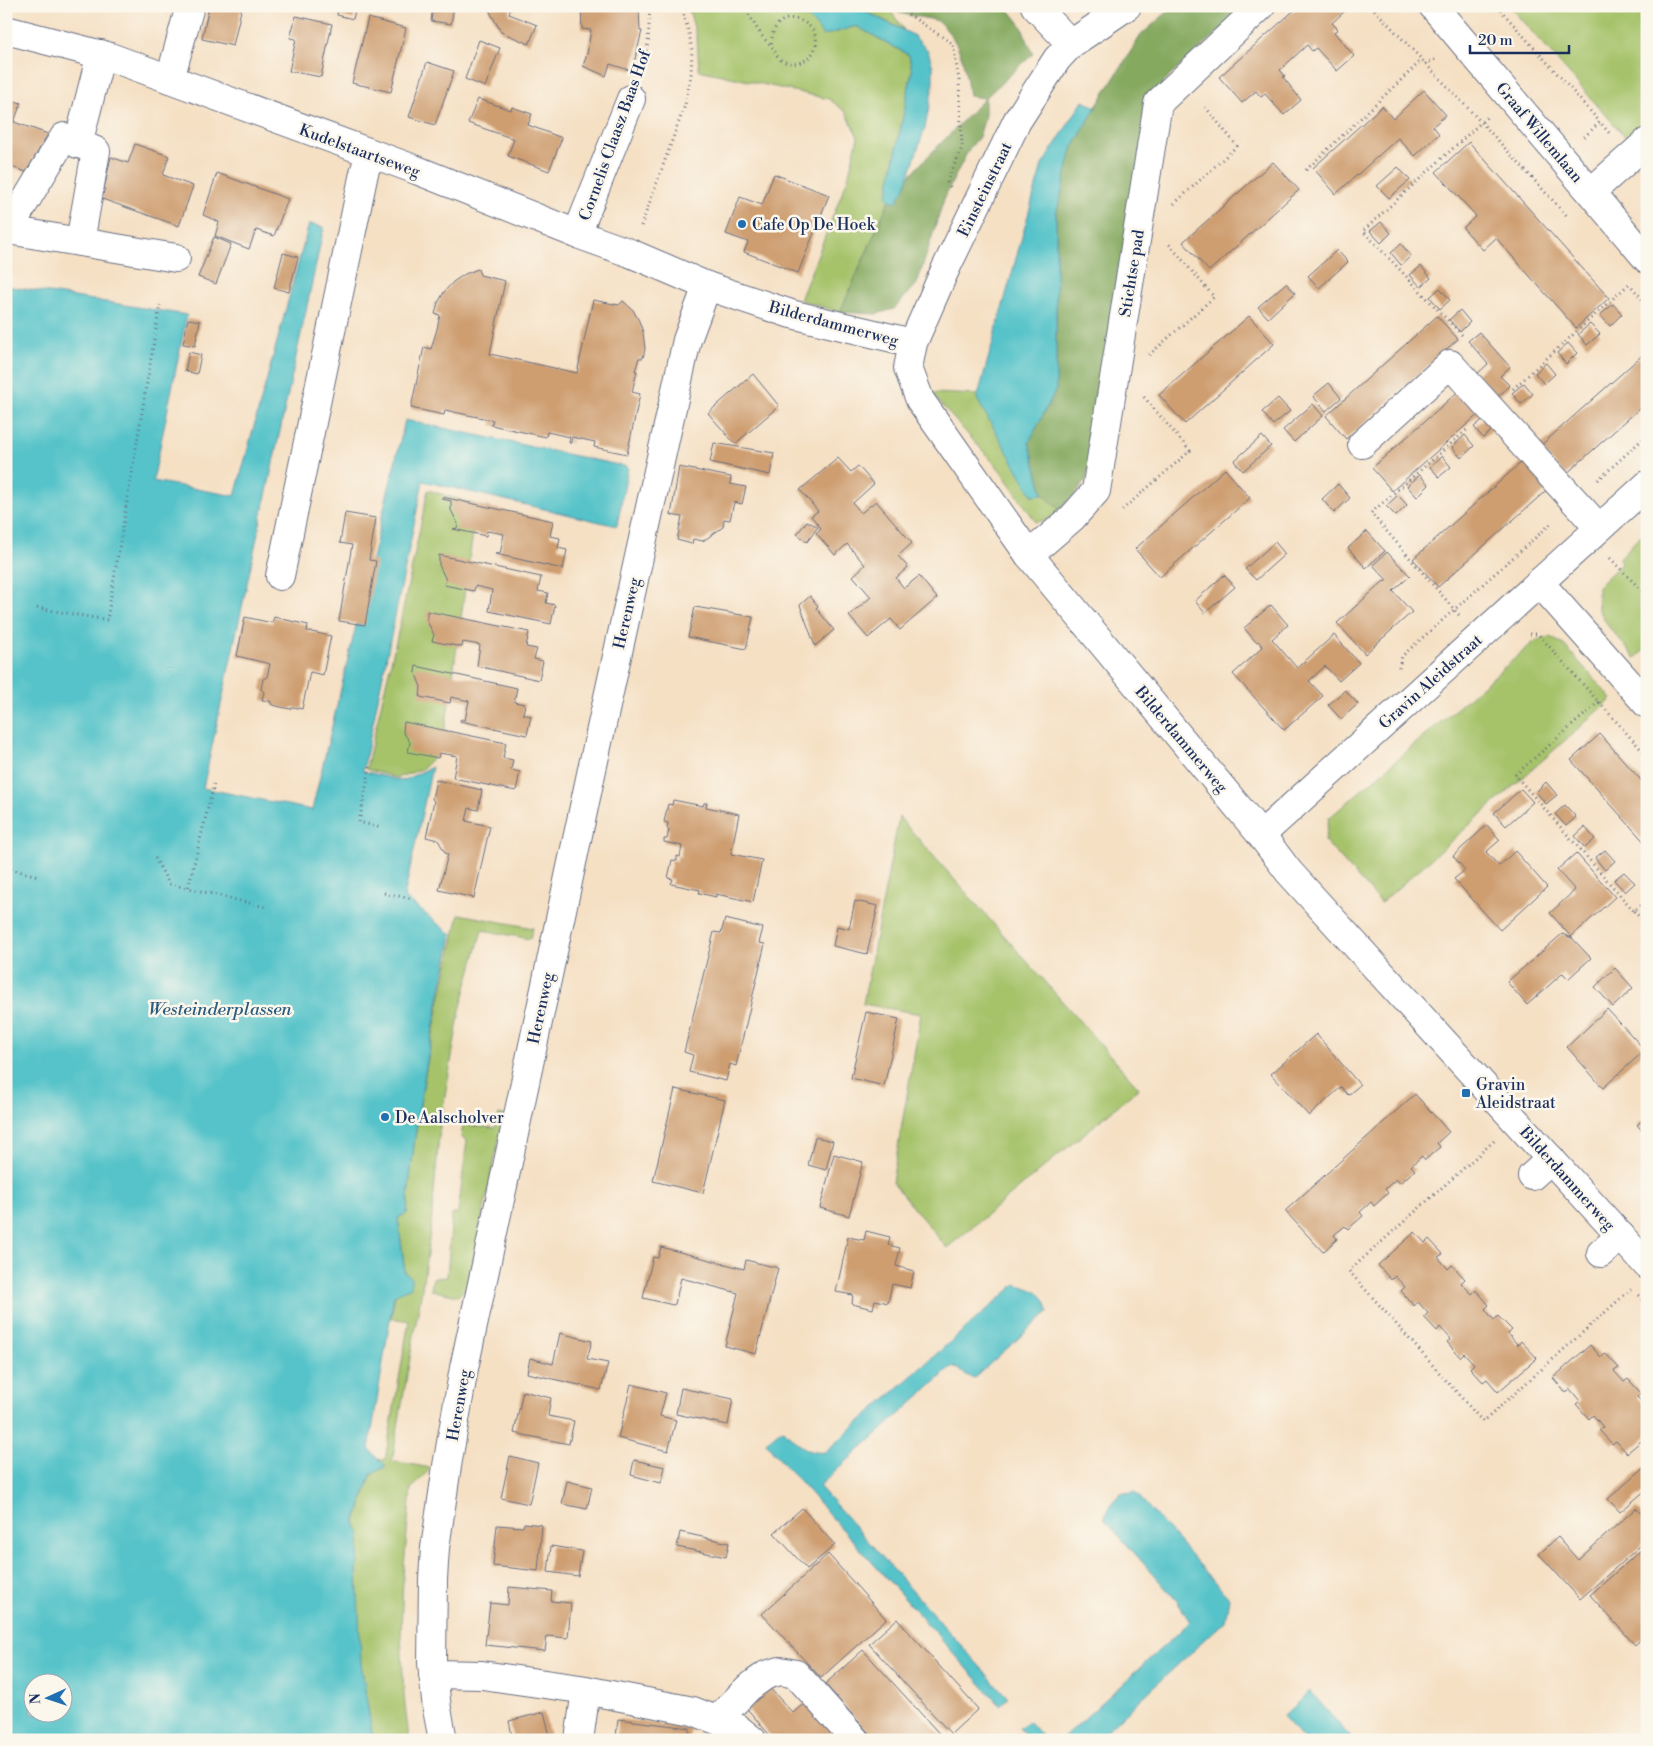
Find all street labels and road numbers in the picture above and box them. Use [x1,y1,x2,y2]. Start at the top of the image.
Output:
street label: Cornelis Claasz Baas Hof [575,46,656,223]
street label: Graaf Willemlaan [1491,78,1587,187]
street label: Kudelstaartseweg [296,120,424,182]
street label: Einsteinstraat [953,138,1017,240]
street label: Stichtse pad [1115,228,1149,318]
street label: Bilderdammerweg [766,297,901,351]
street label: Herenweg [609,575,645,651]
street label: Gravin Aleidstraat [1375,630,1487,733]
street label: Bilderdammerweg [1130,681,1232,798]
street label: Herenweg [524,970,558,1046]
street label: Bilderdammerweg [1515,1122,1620,1235]
street label: Herenweg [443,1367,475,1443]

